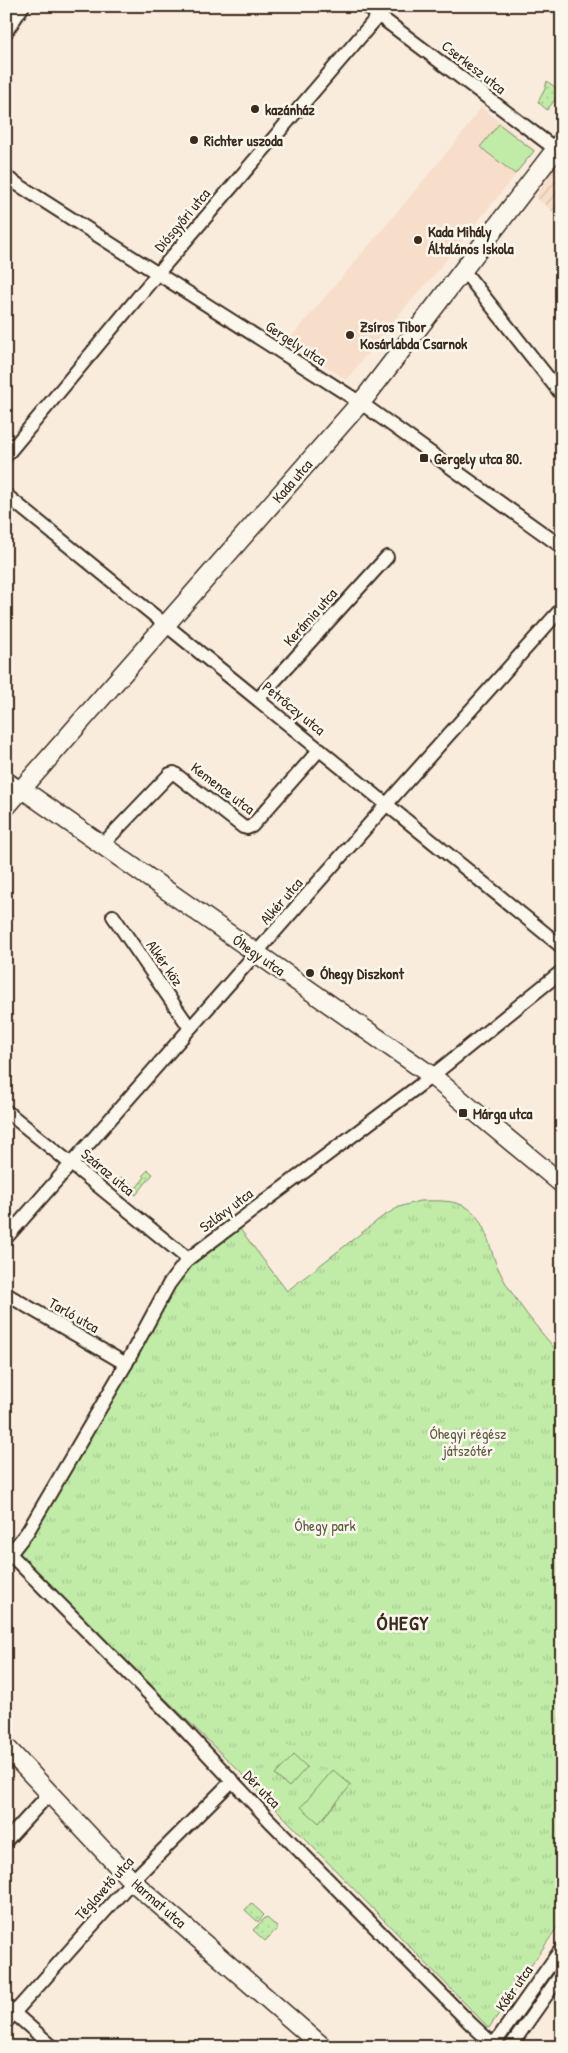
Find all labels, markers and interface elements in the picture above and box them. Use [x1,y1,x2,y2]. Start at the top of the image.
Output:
street label: Cserkesz utca [437,35,511,99]
place label: kazánház [265,99,315,120]
marker: kazánház [249,103,261,115]
place label: Richter uszoda [204,130,283,151]
marker: Richter uszoda [188,134,200,146]
street label: Diósgyőri utca [149,184,215,256]
place label: Kada Mihály Általános Iskola [428,221,514,259]
marker: Kada Mihály Általános Iskola [412,234,424,246]
street label: Gergely utca [262,316,330,370]
place label: Zsíros Tibor Kosárlabda Csarnok [360,316,468,354]
marker: Zsíros Tibor Kosárlabda Csarnok [344,329,356,341]
place label: Gergely utca 80. [434,448,522,470]
marker: Gergely utca 80. [418,452,430,464]
street label: Kada utca [267,454,317,507]
street label: Kerámia utca [278,583,342,650]
street label: Petrőczy utca [258,676,330,740]
street label: Kemence utca [187,757,259,819]
street label: Alkér utca [255,873,307,929]
street label: Óhegy utca [228,929,290,981]
street label: Alkér köz [142,936,189,991]
place label: Óhegy Diszkont [320,963,405,985]
marker: Óhegy Diszkont [304,967,316,979]
place label: Márga utca [473,1103,533,1125]
marker: Márga utca [457,1107,469,1119]
street label: Száraz utca [77,1144,139,1201]
street label: Szlávy utca [195,1183,257,1237]
street label: Tarló utca [45,1292,103,1338]
park label: Óhegyi régész játszótér [429,1423,507,1461]
park label: Óhegy park [294,1515,356,1536]
district label: ÓHEGY [377,1609,429,1636]
street label: Dér utca [239,1765,285,1813]
street label: Téglavető utca [70,1852,138,1924]
street label: Harmat utca [127,1873,191,1933]
street label: Kőér utca [490,1961,538,2015]

